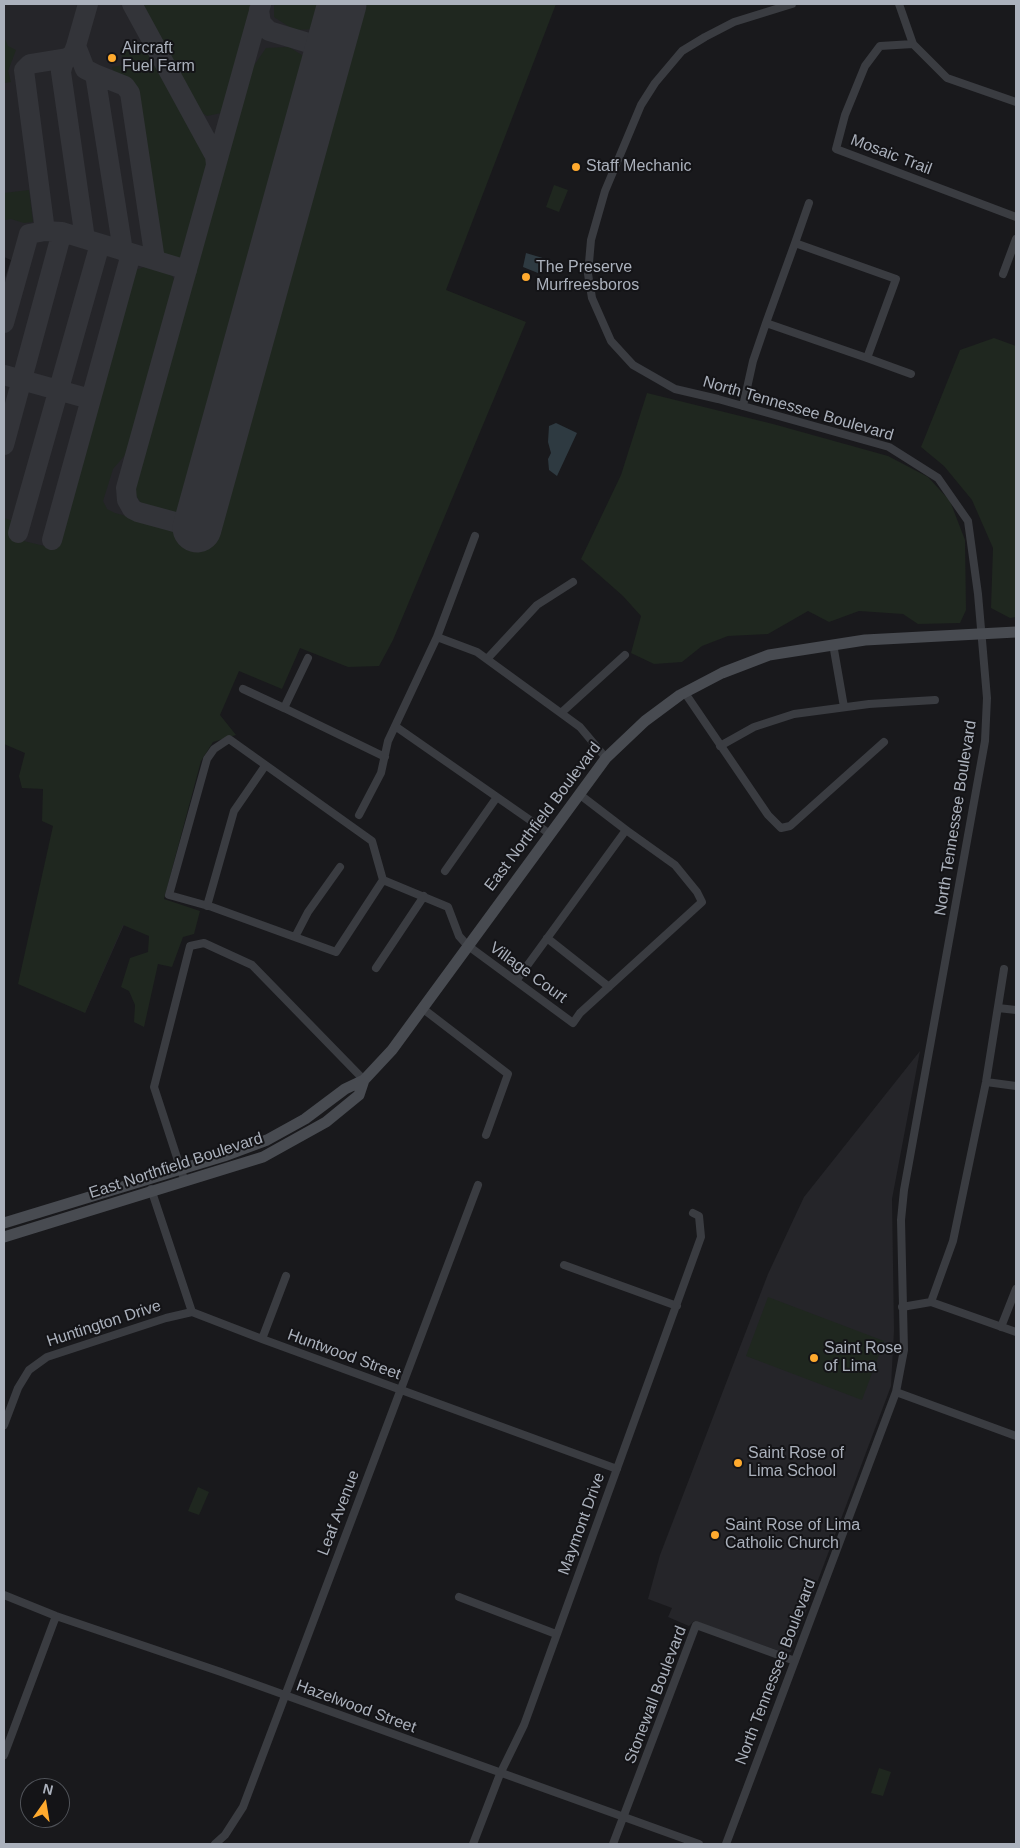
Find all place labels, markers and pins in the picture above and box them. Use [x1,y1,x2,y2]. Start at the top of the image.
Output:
place label: Aircraft Fuel Farm [122,39,195,77]
marker: Aircraft Fuel Farm [106,52,118,64]
place label: Staff Mechanic [586,157,692,177]
marker: Staff Mechanic [570,161,582,173]
place label: The Preserve Murfreesboros [536,258,639,296]
marker: The Preserve Murfreesboros [520,271,532,283]
place label: Saint Rose of Lima [824,1339,902,1377]
marker: Saint Rose of Lima [808,1352,820,1364]
place label: Saint Rose of Lima School [748,1444,844,1482]
marker: Saint Rose of Lima School [732,1457,744,1469]
place label: Saint Rose of Lima Catholic Church [725,1516,860,1554]
marker: Saint Rose of Lima Catholic Church [709,1529,721,1541]

